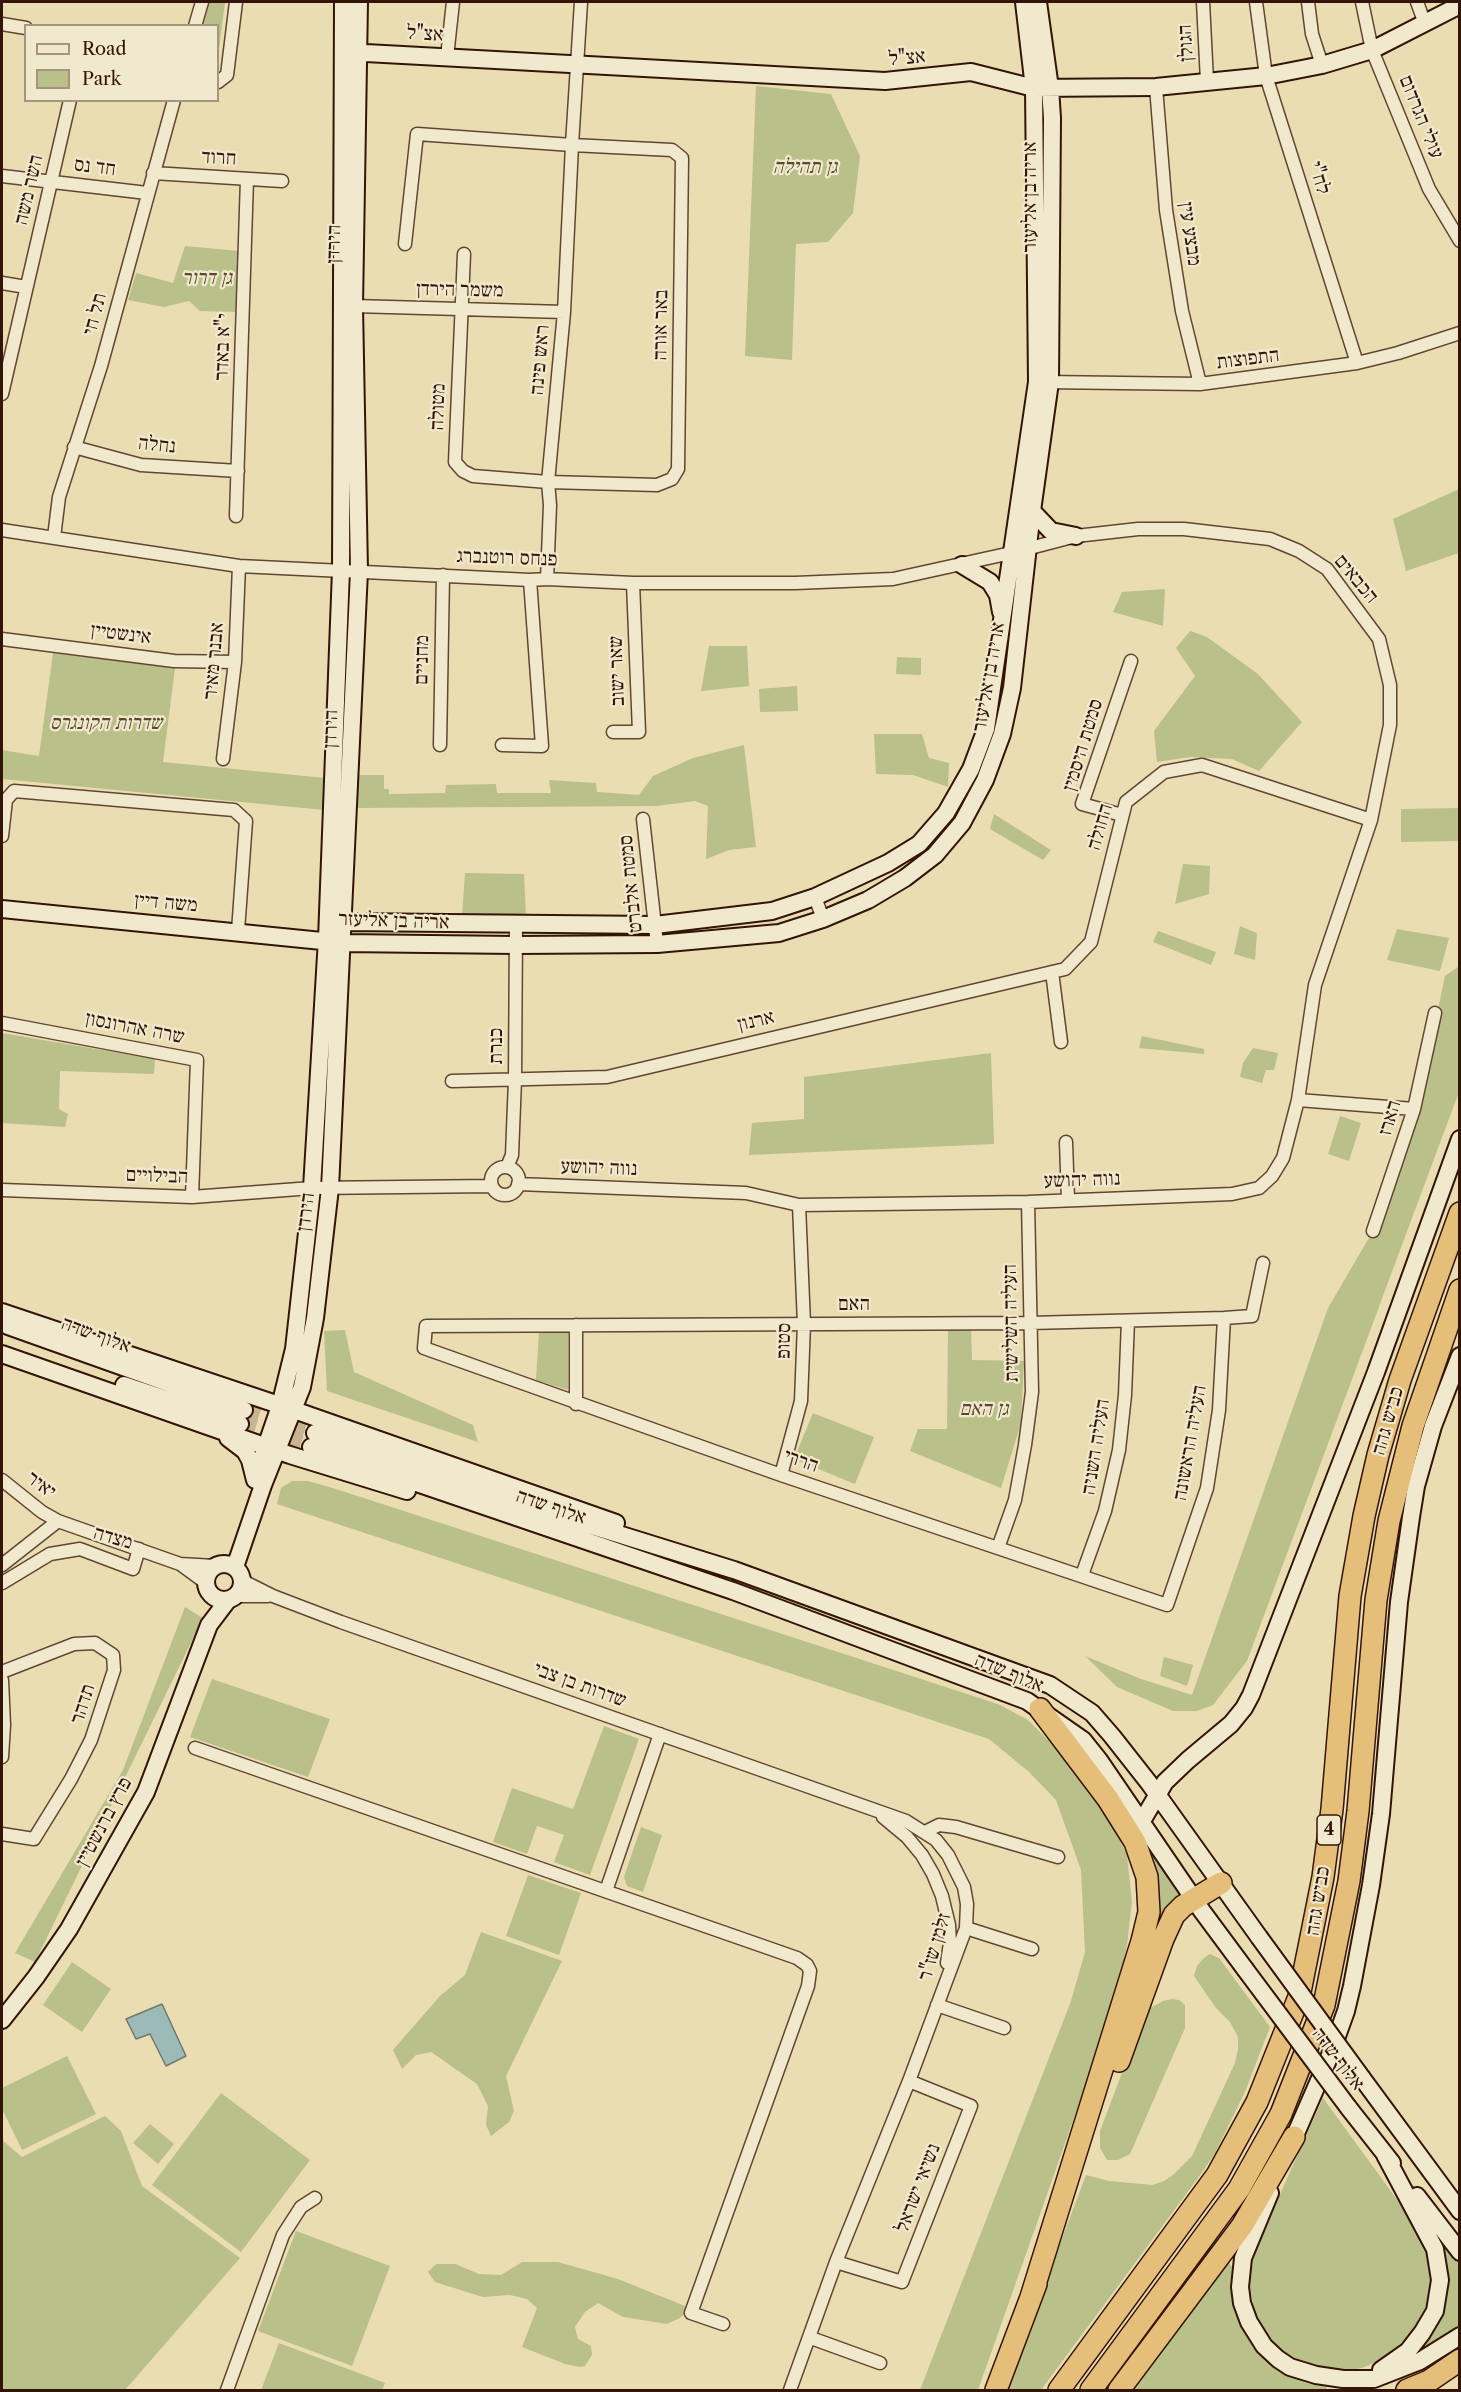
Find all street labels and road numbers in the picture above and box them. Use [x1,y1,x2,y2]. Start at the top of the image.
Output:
street label: אצ"ל [406,21,444,47]
street label: הגולן [1173,24,1199,62]
street label: אצ"ל [887,44,927,72]
street label: עולי הגרדום [1393,72,1449,162]
street label: אריה בן אליעזר [1018,141,1042,253]
street label: חרוד [201,145,237,171]
street label: השר משה [9,153,49,227]
street label: חד נס [73,153,117,181]
street label: לח"י [1303,159,1335,197]
street label: מבצע עין [1174,201,1206,267]
street label: הירדן [322,224,346,264]
street label: משמר הירדן [416,277,504,303]
street label: באר אורה [648,289,674,361]
street label: תל חי [78,290,112,338]
street label: י"א באדר [210,313,236,381]
street label: ראש פינה [525,324,555,396]
street label: התפוצות [1215,343,1281,375]
street label: מטולה [425,383,451,431]
street label: נחלה [137,431,177,459]
street label: פנחס רוטנברג [456,544,558,572]
street label: הכבאים [1329,550,1383,608]
street label: אינשטיין [89,618,153,650]
street label: אריה בן אליעזר [968,620,1010,734]
street label: אבנר מאיר [199,621,229,701]
street label: מחניים [410,635,434,685]
street label: שאר ישוב [604,635,630,707]
street label: סמטת היסמין [1058,696,1108,794]
street label: הירדן [318,709,344,749]
street label: החולה [1082,801,1118,853]
street label: סמטת אלברט [614,834,648,934]
street label: משה דיין [133,888,199,918]
street label: אריה בן אליעזר [338,907,450,935]
street label: ארנון [735,1005,777,1037]
street label: שרה אהרונסון [83,1007,187,1049]
street label: כנרת [484,1028,508,1064]
street label: הארז [1373,1098,1407,1138]
street label: נווה יהושע [560,1155,638,1181]
street label: הבילויים [125,1163,189,1189]
street label: נווה יהושע [1043,1167,1121,1193]
street label: הירדן [292,1191,320,1233]
street label: העליה השלישית [998,1264,1024,1382]
street label: האם [838,1292,870,1316]
street label: אלוף שדה [58,1311,134,1359]
street label: סטופ [772,1323,796,1359]
street label: העליה הראשונה [1168,1383,1212,1503]
street label: כביש גהה [1367,1384,1409,1458]
street label: העליה השניה [1077,1397,1115,1497]
street label: הררי [780,1444,822,1478]
street label: יאיר [22,1466,60,1504]
street label: אלוף שדה [513,1484,589,1530]
street label: מצדה [91,1521,135,1555]
street label: אלוף שדה [971,1648,1047,1698]
street label: שדרות בן צבי [530,1657,630,1713]
street label: תדהר [65,1681,101,1727]
street label: פרץ ברנשטיין [70,1773,138,1871]
road number: 4 [1317,1815,1341,1845]
street label: כביש גהה [1301,1864,1335,1938]
street label: זלמן שז"ר [913,1910,957,1984]
street label: אלוף שדה [1307,2023,1369,2095]
street label: נשיאי ישראל [890,2140,946,2236]

